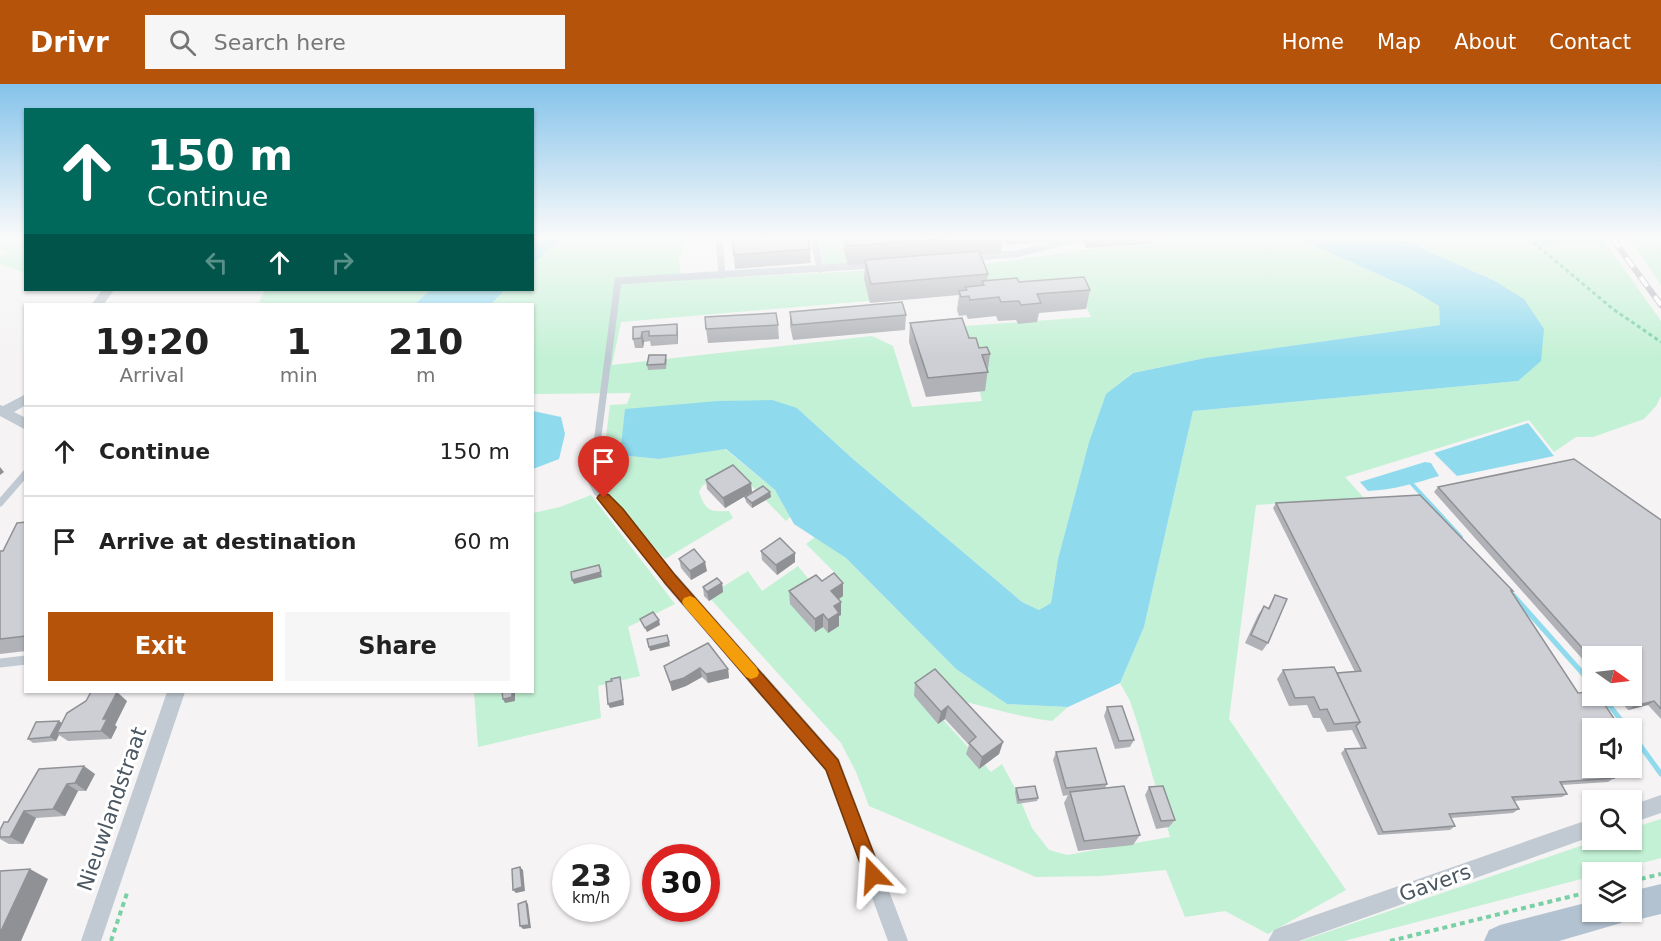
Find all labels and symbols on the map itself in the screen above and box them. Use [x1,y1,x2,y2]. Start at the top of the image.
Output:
pin [578,436,629,498]
north arrow [1582,646,1642,706]
street label: Nieuwlandstraat [73,724,151,894]
position arrow [841,843,905,907]
speed limit sign: 30 [642,844,720,922]
street label: Gavers [1396,860,1474,906]

